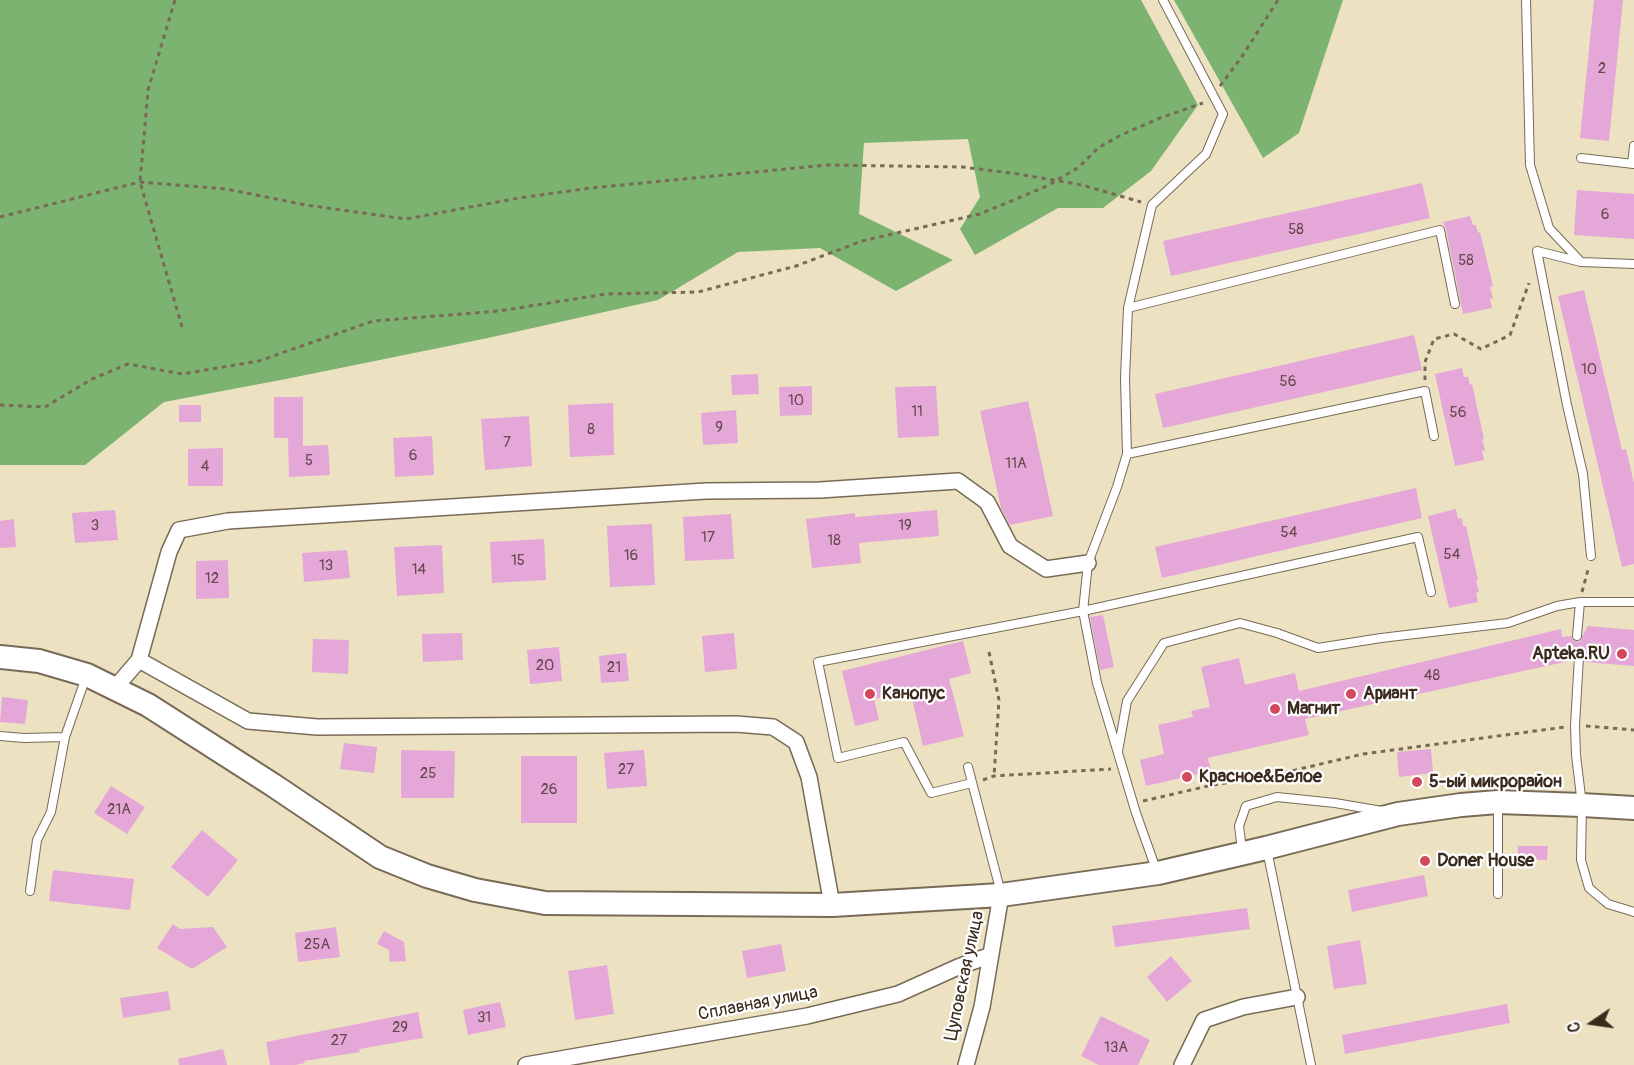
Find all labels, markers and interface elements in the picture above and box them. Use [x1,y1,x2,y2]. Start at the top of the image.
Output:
house number: 2 [1598,60,1606,78]
house number: 6 [1601,206,1609,224]
house number: 58 [1288,221,1304,239]
house number: 58 [1458,252,1474,270]
house number: 10 [1581,361,1597,379]
house number: 56 [1280,373,1296,391]
house number: 10 [788,392,804,410]
house number: 11 [911,403,923,421]
house number: 56 [1450,404,1466,422]
house number: 9 [715,419,723,437]
house number: 8 [587,421,595,439]
house number: 7 [503,434,511,452]
house number: 6 [409,447,417,465]
house number: 5 [305,452,313,470]
house number: 11А [1005,455,1027,473]
house number: 4 [201,458,209,476]
house number: 3 [91,517,99,535]
house number: 19 [898,517,912,535]
house number: 54 [1281,524,1297,542]
house number: 17 [701,529,715,547]
house number: 18 [827,532,841,550]
house number: 54 [1444,546,1460,564]
house number: 16 [624,547,638,565]
house number: 15 [511,552,525,570]
house number: 13 [319,557,333,575]
house number: 14 [412,561,426,579]
house number: 12 [205,570,219,588]
place label: Apteka.RU [1532,643,1610,665]
marker: Apteka.RU [1615,647,1629,661]
house number: 20 [536,657,554,675]
house number: 21 [607,659,621,677]
house number: 48 [1424,667,1440,685]
place label: Канопус [882,683,945,705]
place label: Ариант [1363,683,1418,705]
marker: Канопус [863,687,877,701]
marker: Ариант [1344,687,1358,701]
place label: Магнит [1287,698,1340,720]
marker: Магнит [1268,702,1282,716]
house number: 27 [618,761,634,779]
house number: 25 [420,765,436,783]
place label: Красное&Белое [1199,766,1322,788]
marker: Красное&Белое [1180,770,1194,784]
place label: 5-ый микрорайон [1429,771,1562,793]
marker: 5-ый микрорайон [1410,775,1424,789]
house number: 26 [540,781,558,799]
house number: 21А [107,801,131,819]
place label: Doner House [1437,850,1534,872]
marker: Doner House [1418,854,1432,868]
street label: Цуповская улица [941,909,989,1043]
house number: 25А [304,936,330,954]
street label: Сплавная улица [696,982,820,1026]
north arrow [1562,993,1622,1053]
house number: 31 [477,1009,491,1027]
house number: 29 [392,1019,408,1037]
text: С [1564,1020,1585,1034]
house number: 27 [331,1032,347,1050]
house number: 13А [1104,1039,1128,1057]

